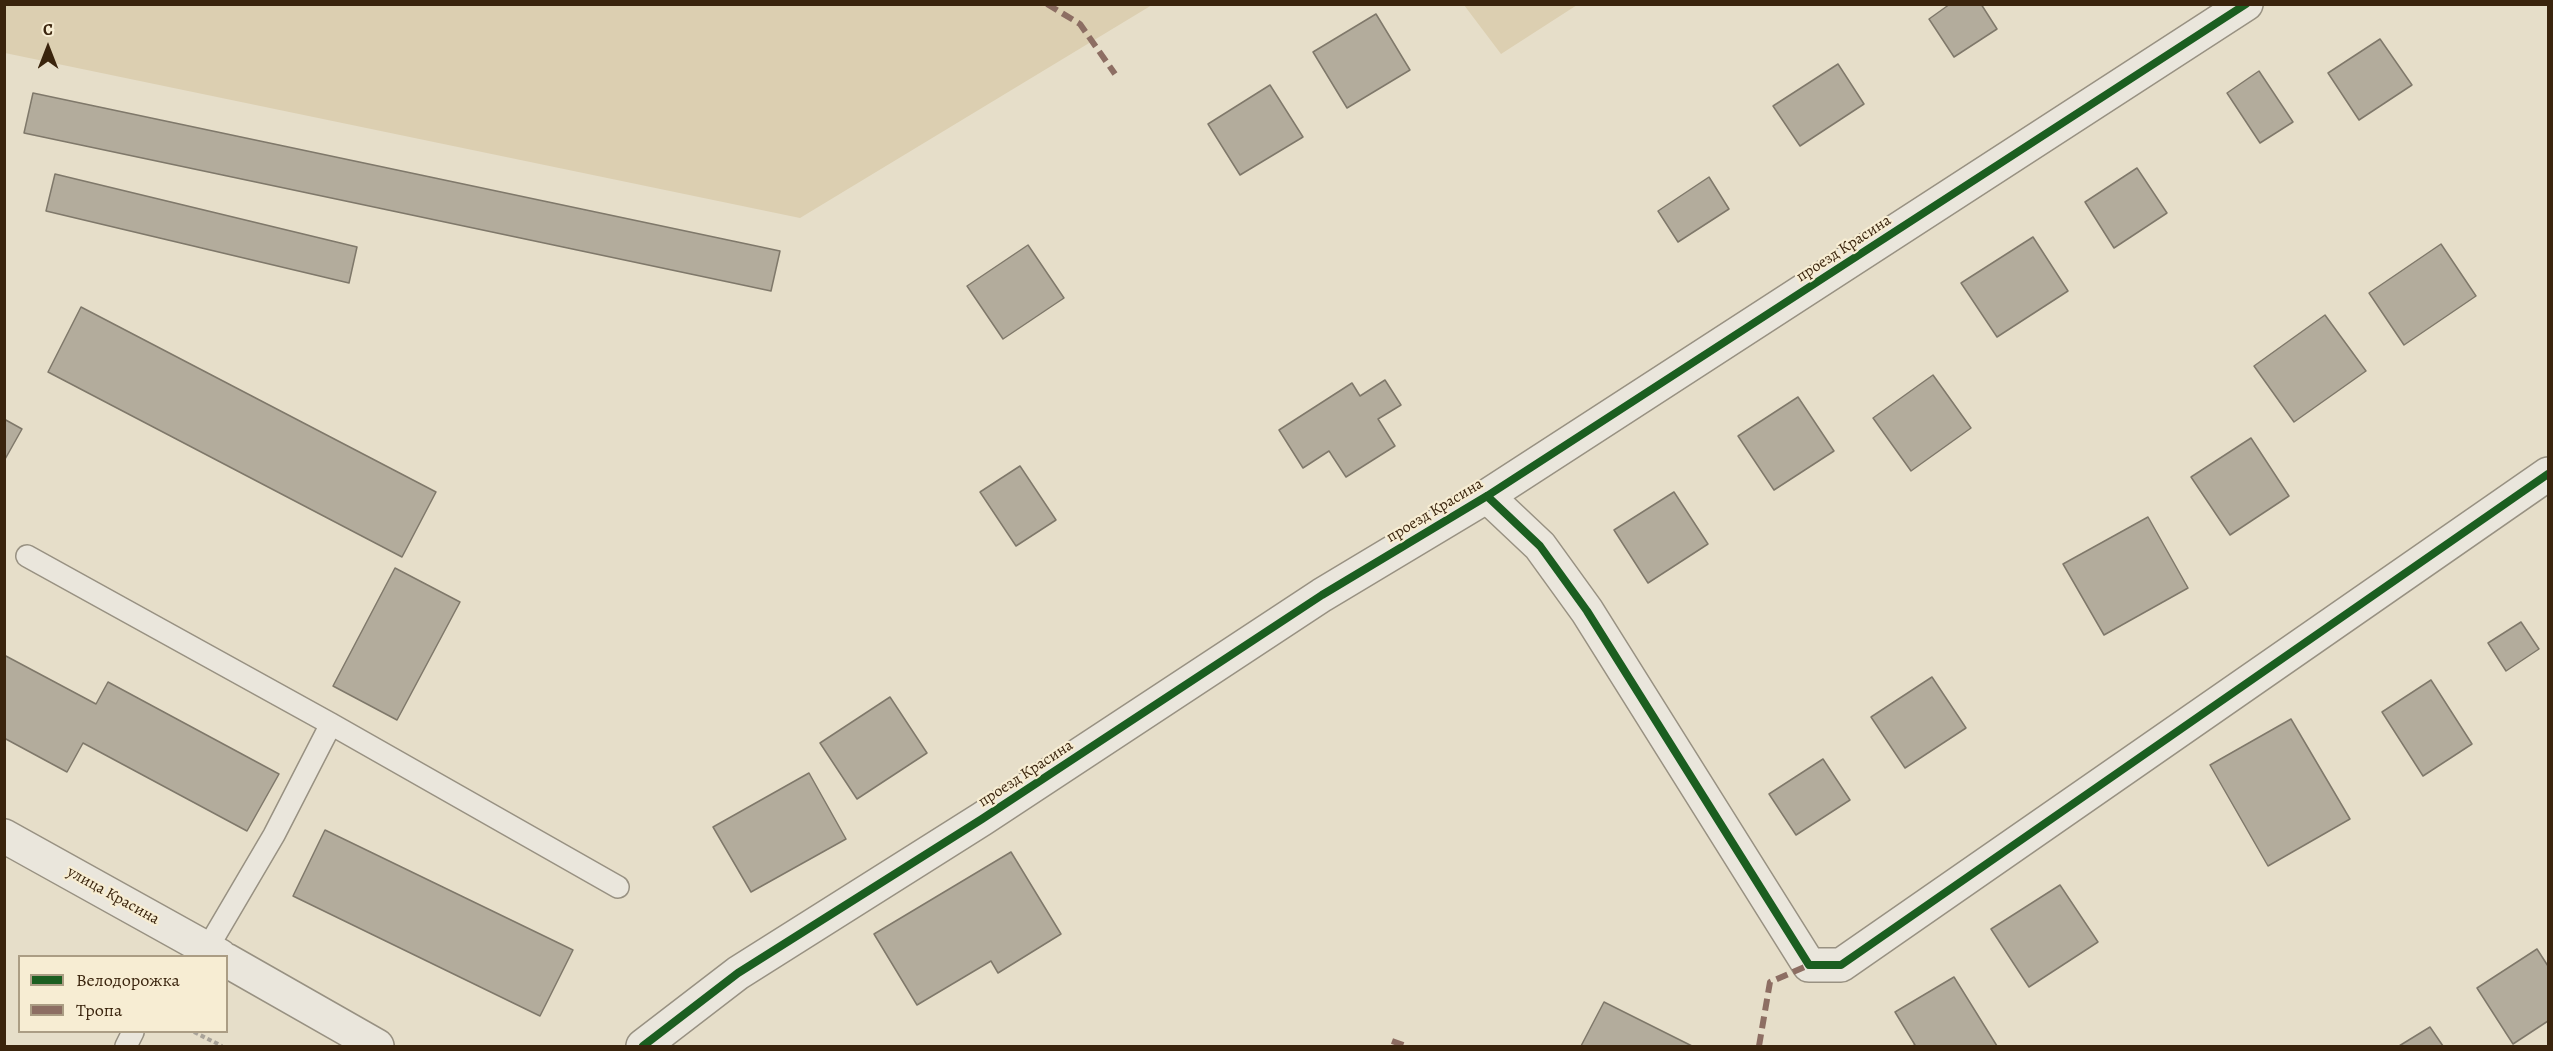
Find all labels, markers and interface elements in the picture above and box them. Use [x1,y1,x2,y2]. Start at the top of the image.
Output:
north arrow [18,18,78,78]
text: С [43,19,53,41]
street label: проезд Красина [1793,211,1895,287]
street label: проезд Красина [1383,475,1487,547]
street label: проезд Красина [975,736,1077,812]
street label: улица Красина [63,863,163,929]
legend [18,955,228,1033]
text: Велодорожка [76,968,180,992]
text: Тропа [76,998,122,1022]

